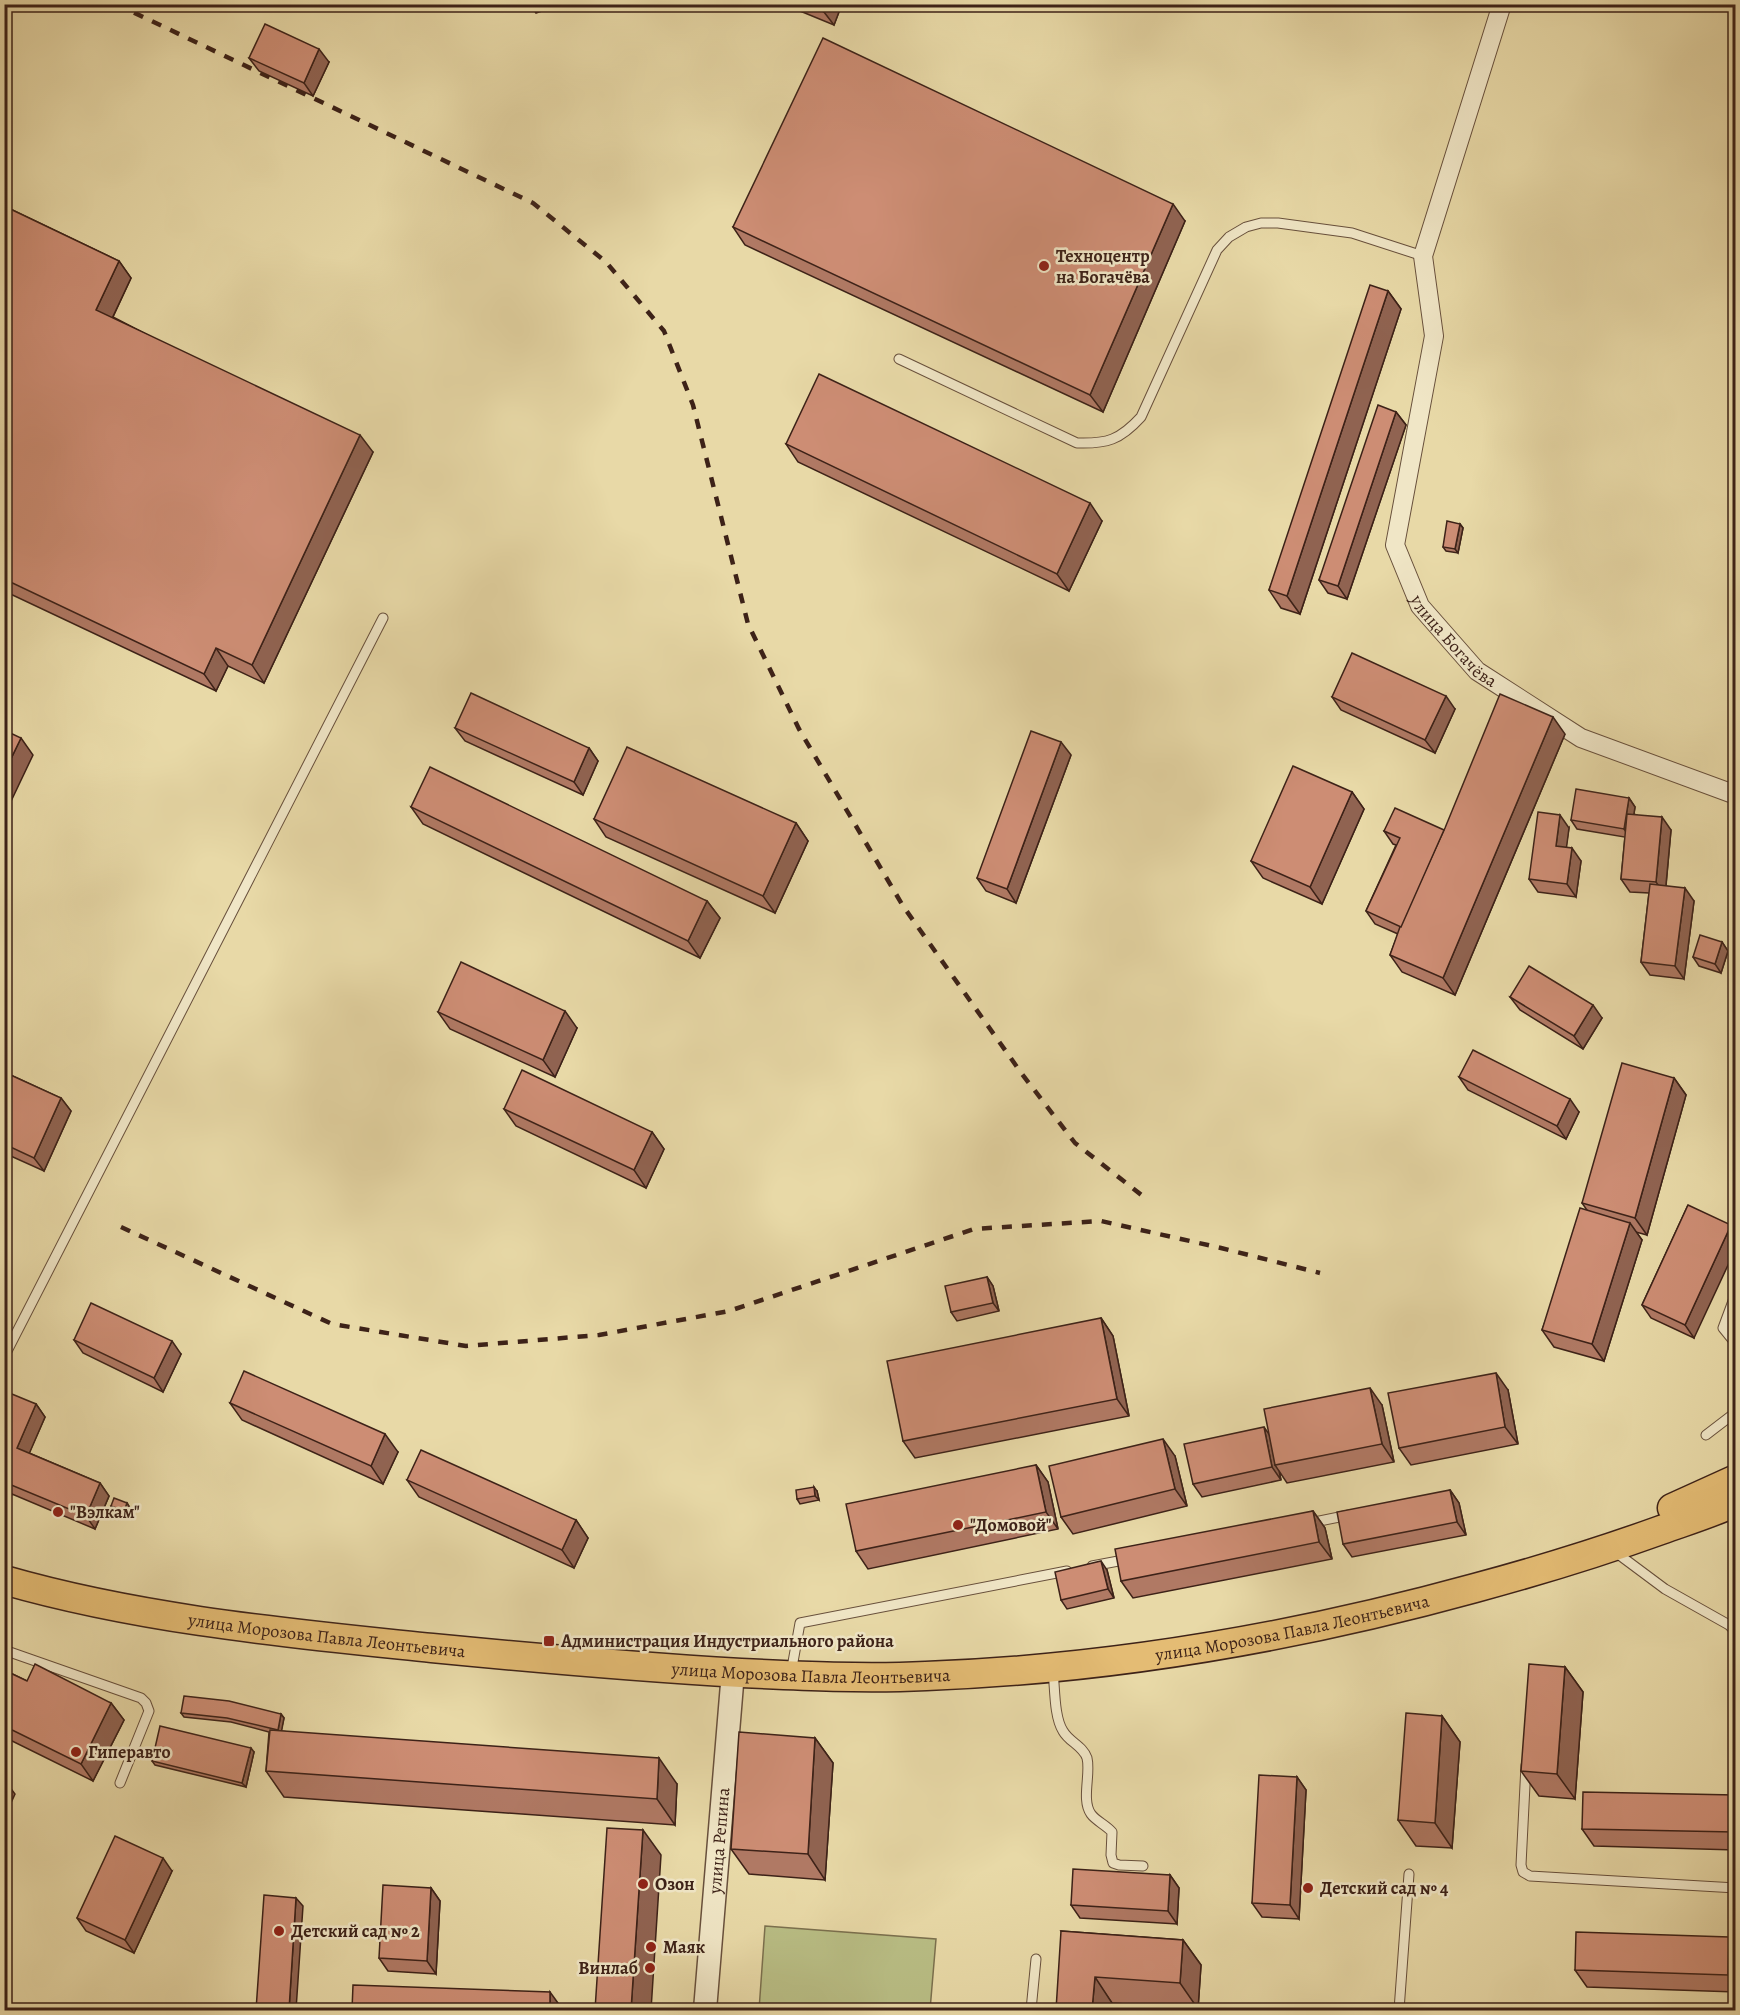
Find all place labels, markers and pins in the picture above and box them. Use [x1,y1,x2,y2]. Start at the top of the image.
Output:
place label: Техноцентр на Богачёва [1056,244,1150,289]
marker: Техноцентр на Богачёва [1037,259,1051,273]
place label: "Вэлкам" [70,1500,140,1524]
marker: "Вэлкам" [51,1505,65,1519]
place label: "Домовой" [970,1513,1052,1537]
marker: "Домовой" [951,1518,965,1532]
place label: Администрация Индустриального района [560,1629,894,1653]
marker: Администрация Индустриального района [542,1634,556,1648]
place label: Гиперавто [88,1740,171,1764]
marker: Гиперавто [69,1745,83,1759]
place label: Озон [655,1872,695,1896]
place label: Детский сад № 4 [1320,1876,1449,1900]
marker: Озон [636,1877,650,1891]
marker: Детский сад № 4 [1301,1881,1315,1895]
place label: Детский сад № 2 [291,1919,420,1943]
marker: Детский сад № 2 [272,1924,286,1938]
place label: Маяк [663,1935,706,1959]
marker: Маяк [644,1940,658,1954]
place label: Винлаб [578,1956,638,1980]
marker: Винлаб [643,1961,657,1975]

